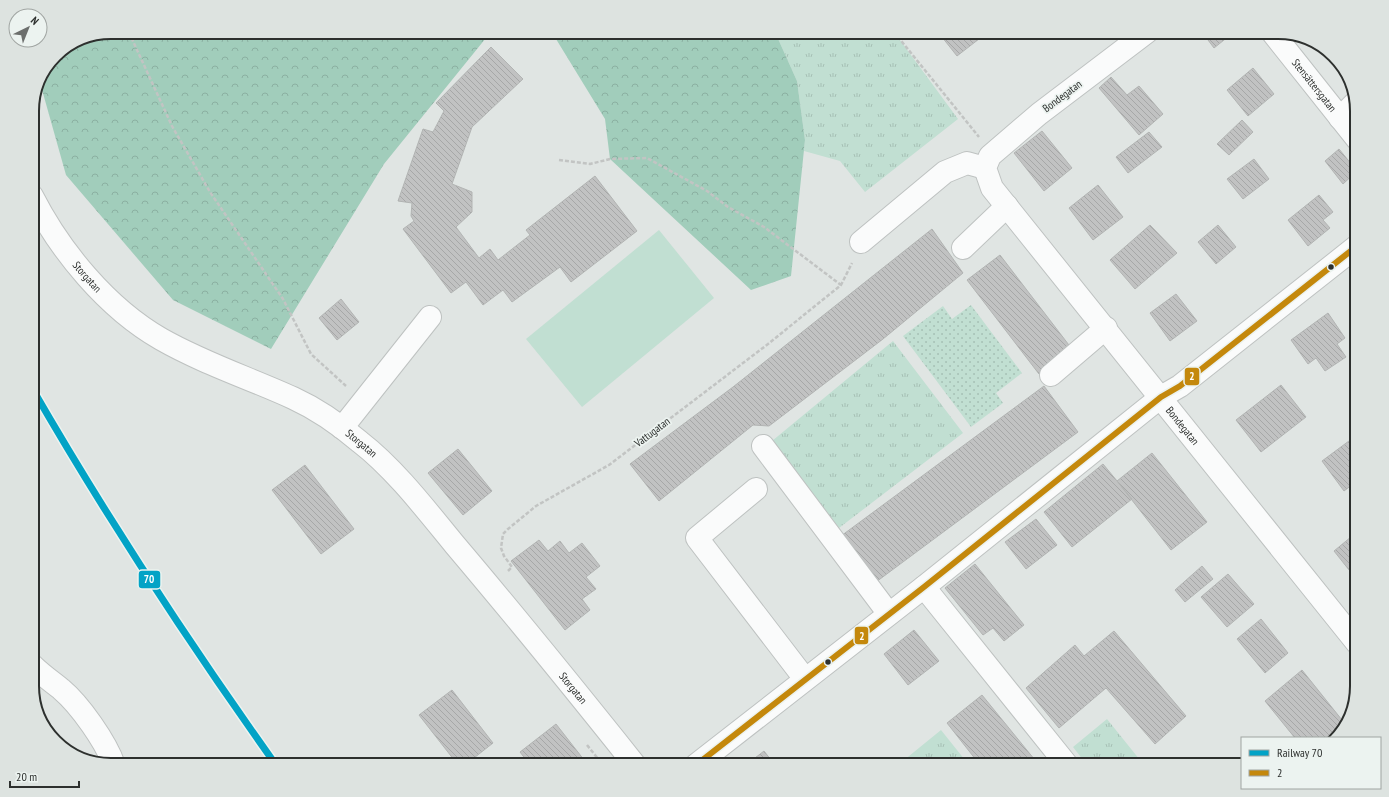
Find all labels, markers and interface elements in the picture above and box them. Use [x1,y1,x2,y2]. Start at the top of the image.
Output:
north arrow [8,8,48,48]
text: N [28,14,42,28]
street label: Stensättersgatan [1289,56,1340,115]
street label: Bondegatan [1040,77,1084,115]
street label: Storgatan [70,258,105,295]
unlabelled marker [1326,262,1336,272]
line badge: 2 [1184,367,1200,386]
text: 2 [1189,369,1195,383]
street label: Bondegatan [1163,404,1202,448]
street label: Vattugatan [631,414,673,451]
street label: Storgatan [343,426,380,460]
line badge: 70 [138,570,161,589]
text: 70 [144,572,154,586]
line badge: 2 [854,626,869,645]
text: 2 [859,629,865,643]
unlabelled marker [823,657,833,667]
street label: Storgatan [556,669,590,707]
legend [1241,737,1381,789]
text: Railway 70 [1277,745,1322,760]
scale bar [10,763,79,789]
text: 2 [1277,765,1282,780]
text: 20 m [16,769,37,784]

